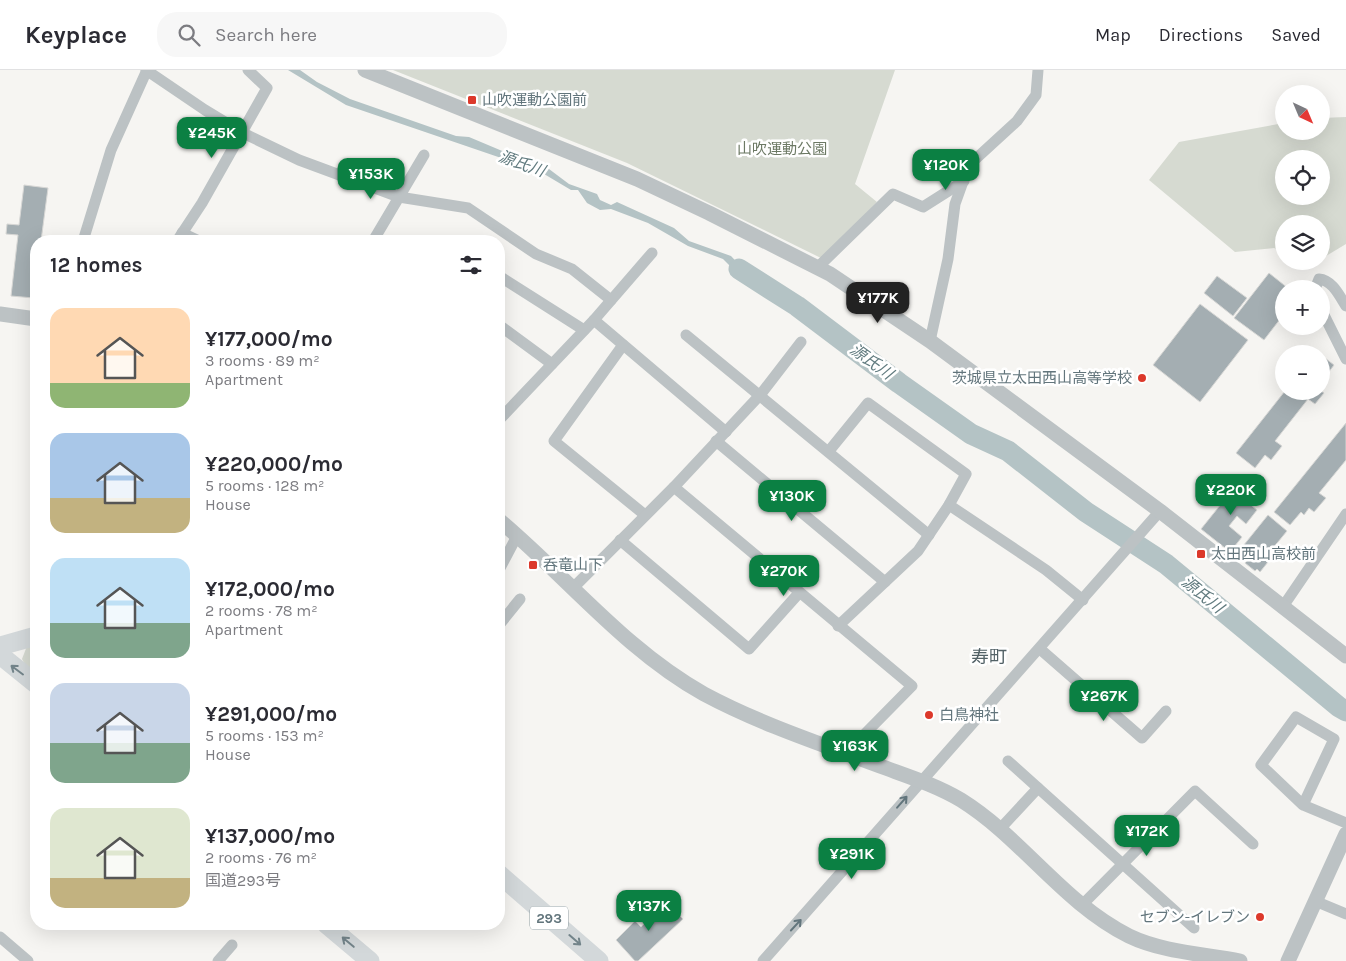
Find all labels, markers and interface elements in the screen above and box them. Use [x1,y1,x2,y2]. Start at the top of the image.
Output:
search box [157,12,507,57]
text: Keyplace [25,21,127,49]
icon: search [175,21,203,49]
text: Search here [215,24,317,46]
text: Map [1095,24,1131,46]
text: Directions [1159,24,1243,46]
text: Saved [1271,24,1321,46]
north arrow [1275,85,1330,140]
map controls [1275,85,1330,400]
place label: 山吹運動公園前 [482,91,587,109]
marker: 山吹運動公園前 [466,94,478,106]
pin: ¥245K [177,116,247,159]
text: ¥245K [188,123,236,142]
park label: 山吹運動公園 [737,140,827,158]
water label: 源氏川 [496,146,550,181]
pin: ¥120K [911,148,981,191]
button: locate [1275,150,1330,205]
text: ¥120K [923,155,969,174]
pin: ¥153K [336,158,406,200]
text: ¥153K [349,164,393,183]
button: layers [1275,215,1330,270]
icon: filters [457,251,485,279]
text: 12 homes [50,253,143,277]
button: + [1275,280,1330,335]
pin: ¥177K [843,282,913,324]
text: ¥177K [857,288,899,307]
text: ¥177,000/mo [205,327,333,351]
icon: home [90,328,150,388]
water label: 源氏川 [847,340,898,384]
button: − [1275,345,1330,400]
text: 3 rooms · 89 m² [205,351,320,370]
place label: 茨城県立太田西山高等学校 [952,369,1132,387]
text: Apartment [205,370,283,389]
marker: 茨城県立太田西山高等学校 [1136,372,1148,384]
text: ¥220,000/mo [205,452,343,476]
icon: home [90,453,150,513]
pin: ¥220K [1196,474,1266,516]
text: 5 rooms · 128 m² [205,476,325,495]
pin: ¥130K [757,480,827,522]
text: ¥220K [1206,480,1256,499]
text: ¥130K [769,486,815,505]
text: House [205,495,251,514]
place label: 太田西山高校前 [1211,545,1316,563]
marker: 太田西山高校前 [1195,548,1207,560]
pin: ¥270K [749,554,819,597]
place label: 呑竜山下 [543,556,603,574]
marker: 呑竜山下 [527,559,539,571]
text: ¥270K [760,561,808,580]
water label: 源氏川 [1178,572,1229,618]
text: ¥172,000/mo [205,577,335,601]
icon: home [90,578,150,638]
text: 2 rooms · 78 m² [205,601,318,620]
text: Apartment [205,620,283,639]
district label: 寿町 [971,646,1007,668]
one-way arrow [11,665,24,676]
pin: ¥267K [1069,680,1139,722]
text: ¥267K [1080,686,1128,705]
text: ¥291,000/mo [205,702,337,726]
icon: home [90,703,150,763]
place label: 白鳥神社 [939,706,999,724]
marker: 白鳥神社 [923,709,935,721]
text: 5 rooms · 153 m² [205,726,324,745]
pin: ¥163K [820,730,890,772]
text: ¥163K [832,736,878,755]
text: House [205,745,251,764]
one-way arrow [896,796,907,809]
pin: ¥172K [1112,814,1182,857]
text: ¥172K [1125,821,1169,840]
text: ¥137,000/mo [205,824,335,848]
icon: home [90,828,150,888]
pin: ¥291K [817,838,887,880]
text: ¥291K [830,844,875,863]
text: 2 rooms · 76 m² [205,848,317,867]
text: 国道293号 [205,871,281,890]
pin: ¥137K [614,890,684,932]
text: ¥137K [627,896,671,915]
road number: 293 [530,906,568,930]
place label: セブン-イレブン [1140,908,1250,926]
marker: セブン-イレブン [1254,911,1266,923]
one-way arrow [790,919,802,932]
one-way arrow [569,935,582,946]
one-way arrow [342,937,355,948]

